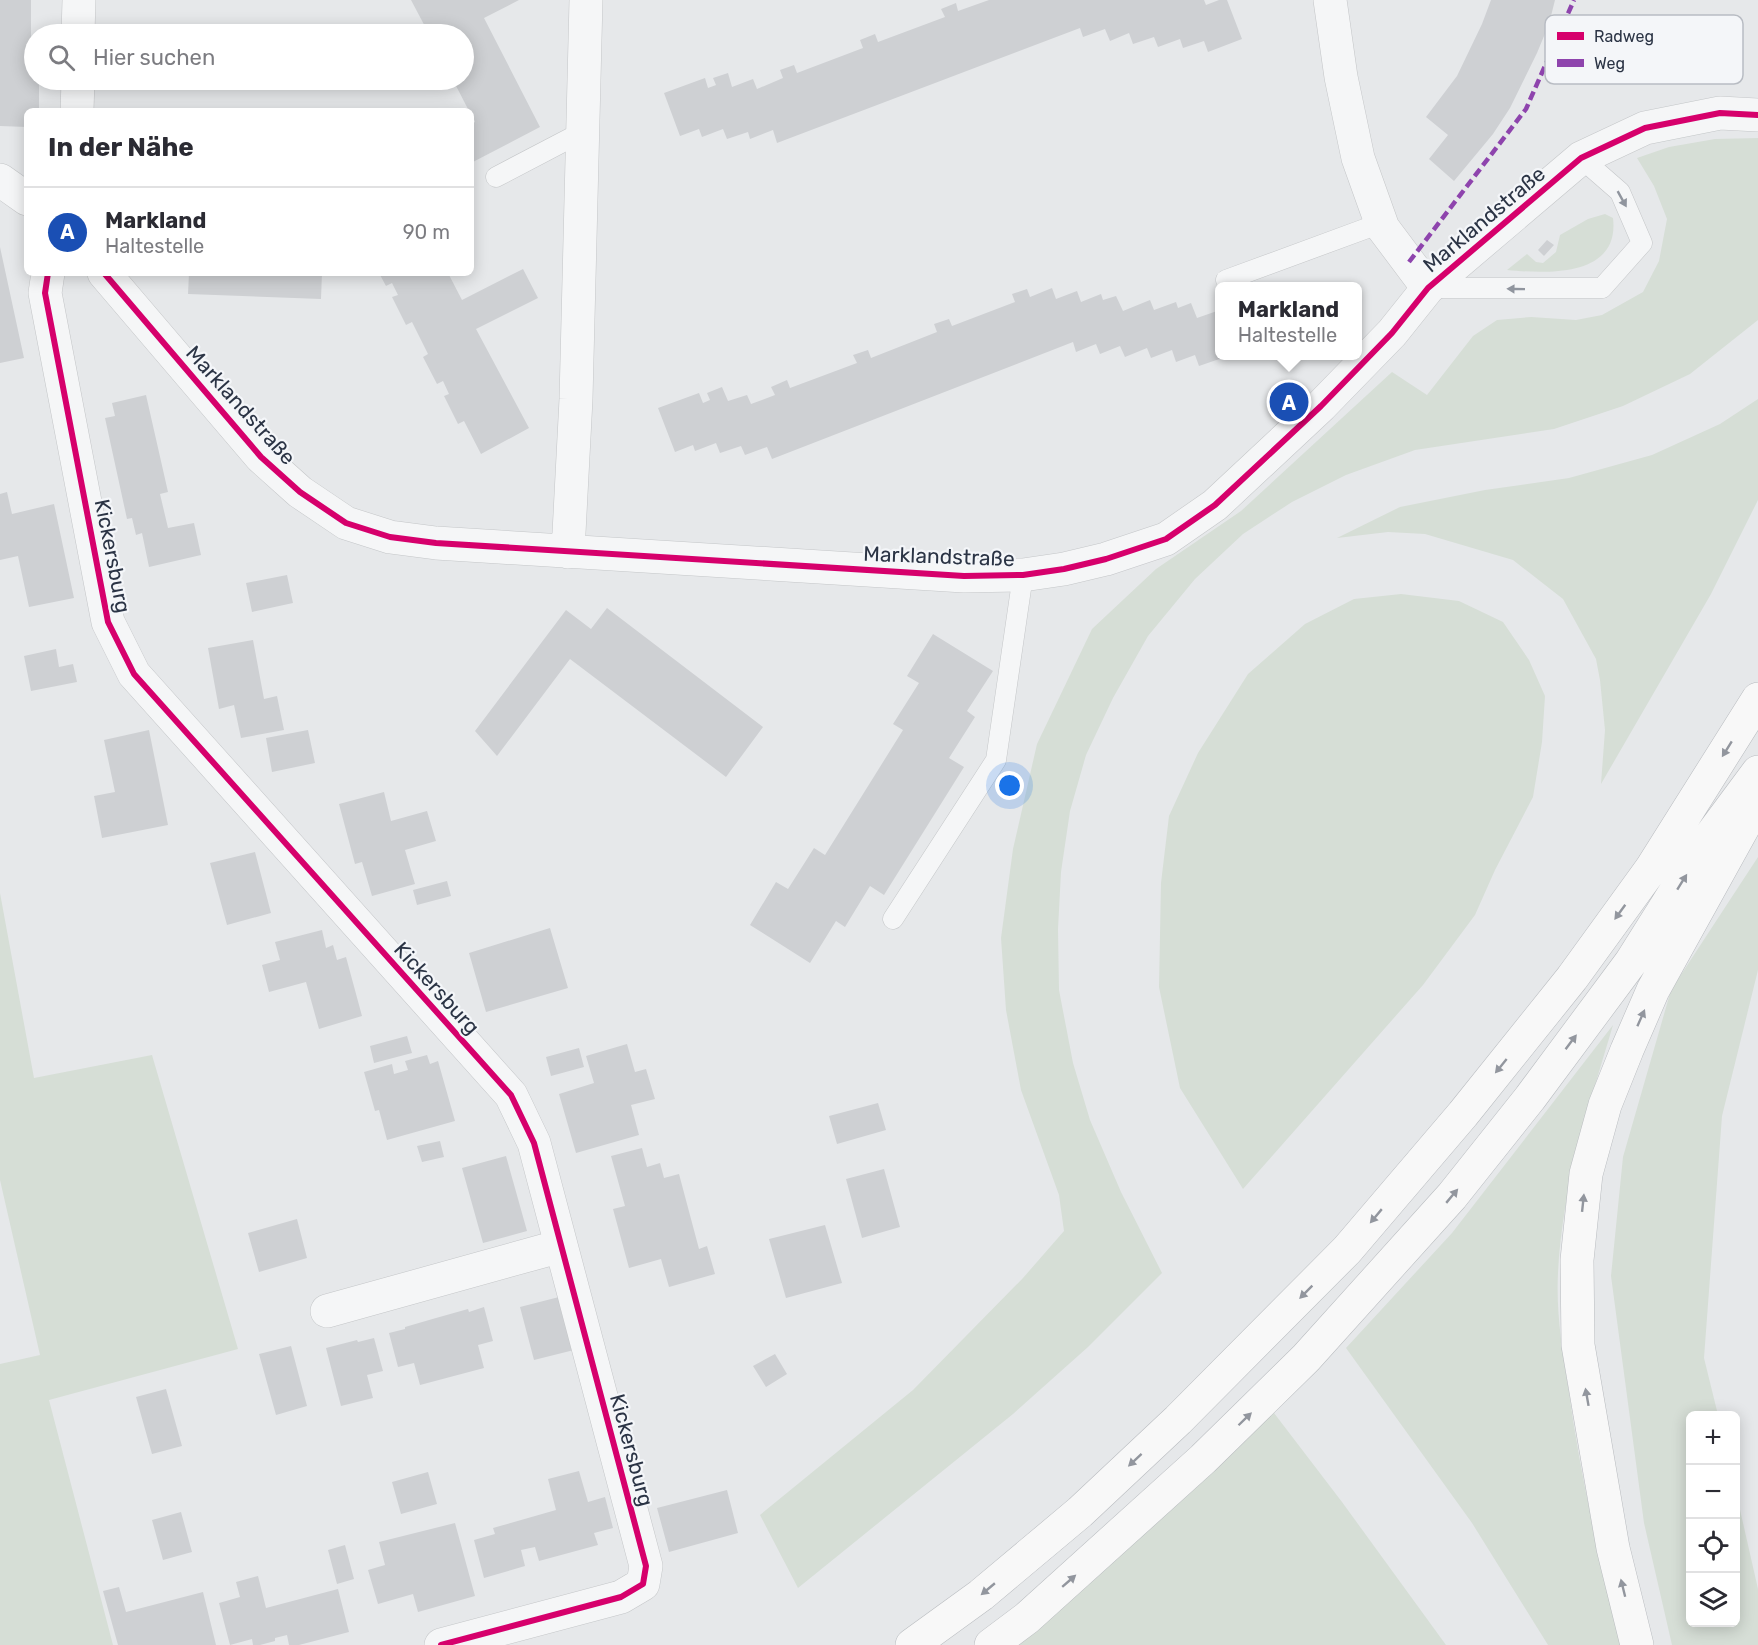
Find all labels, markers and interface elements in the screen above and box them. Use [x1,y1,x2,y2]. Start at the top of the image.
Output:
legend [1545,15,1743,84]
search box [24,24,474,90]
text: Radweg [1594,27,1654,46]
icon: search [45,41,78,74]
text: Hier suchen [93,44,215,71]
text: Weg [1594,54,1625,73]
text: In der Nähe [48,132,194,163]
street label: Marklandstraße [1418,161,1550,277]
one-way arrow [1617,190,1627,207]
text: Markland [105,207,206,234]
text: A [60,220,75,244]
text: 90 m [403,220,450,244]
text: Haltestelle [105,234,204,258]
popup [1215,282,1362,360]
one-way arrow [1507,284,1526,294]
text: Markland [1238,296,1339,323]
text: Haltestelle [1238,323,1337,347]
street label: Marklandstraße [181,340,301,470]
pin: A [1270,380,1308,424]
street label: Kickersburg [90,497,136,615]
street label: Marklandstraße [863,541,1015,571]
one-way arrow [1721,741,1732,757]
your location [995,771,1024,800]
one-way arrow [1676,874,1687,890]
one-way arrow [1615,904,1626,920]
street label: Kickersburg [389,937,485,1039]
one-way arrow [1636,1008,1646,1026]
one-way arrow [1565,1035,1577,1050]
one-way arrow [1496,1059,1508,1074]
one-way arrow [1445,1188,1458,1204]
one-way arrow [1578,1193,1588,1212]
one-way arrow [1370,1208,1383,1223]
one-way arrow [1299,1284,1313,1298]
one-way arrow [1582,1387,1591,1406]
street label: Kickersburg [605,1391,659,1509]
map controls [1686,1411,1740,1627]
button: + [1686,1411,1740,1465]
one-way arrow [1237,1412,1251,1426]
one-way arrow [1128,1453,1143,1466]
button: − [1686,1465,1740,1519]
button: locate [1686,1519,1740,1573]
button: layers [1686,1573,1740,1627]
one-way arrow [1061,1575,1076,1588]
one-way arrow [1618,1579,1627,1597]
one-way arrow [981,1582,996,1594]

